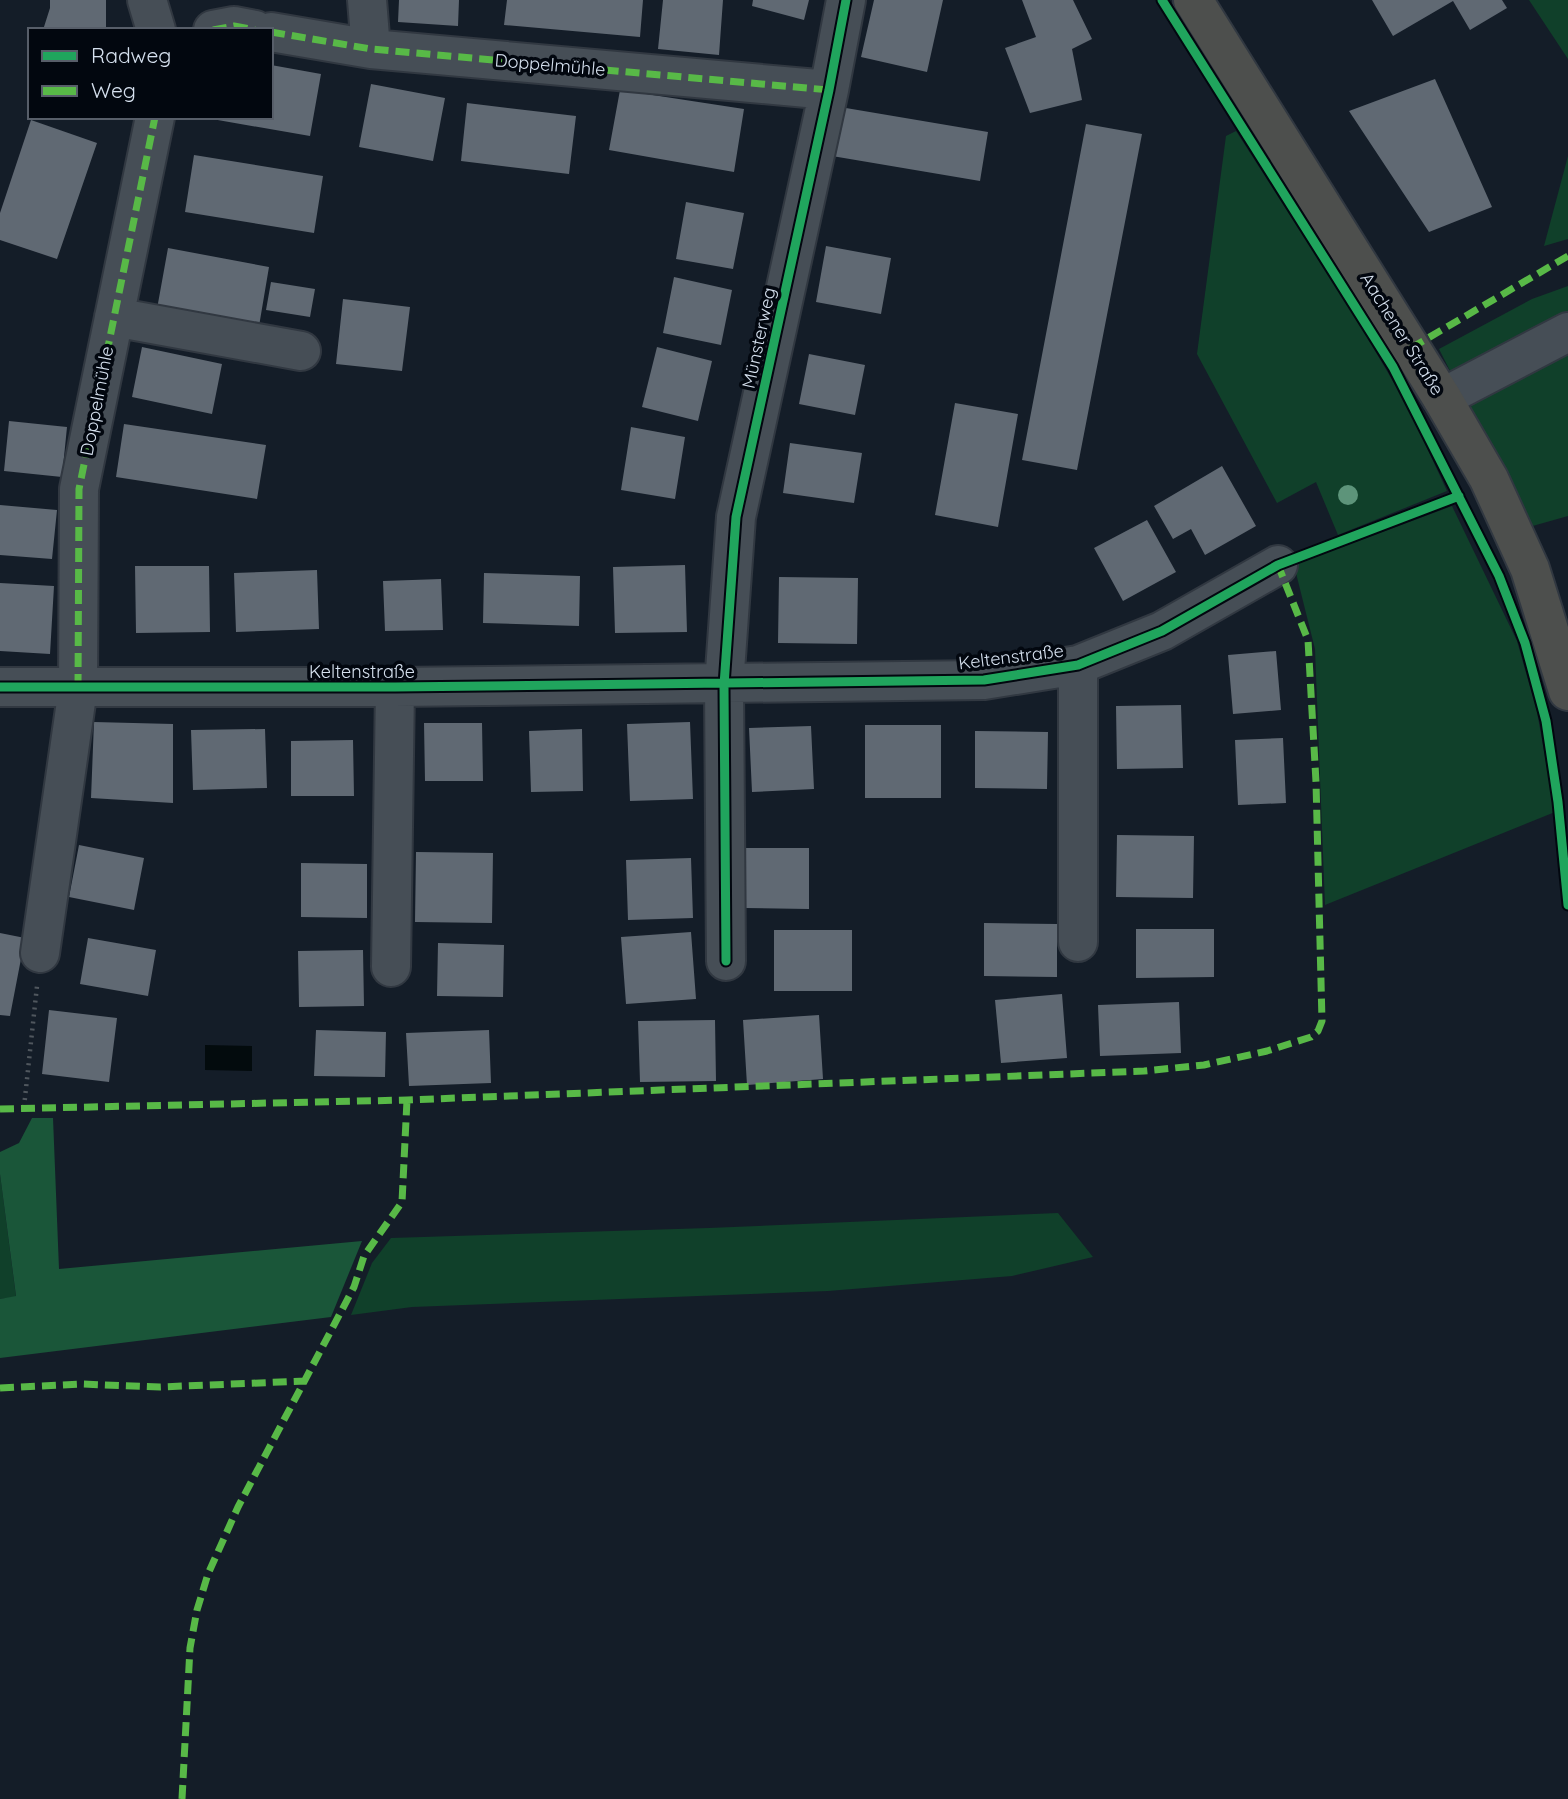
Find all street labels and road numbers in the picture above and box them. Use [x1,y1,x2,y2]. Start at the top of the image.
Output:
street label: Doppelmühle [494,48,606,81]
street label: Aachener Straße [1356,268,1449,399]
street label: Münsterweg [737,285,780,391]
street label: Doppelmühle [75,344,118,458]
street label: Keltenstraße [957,639,1065,674]
street label: Keltenstraße [309,660,415,683]

